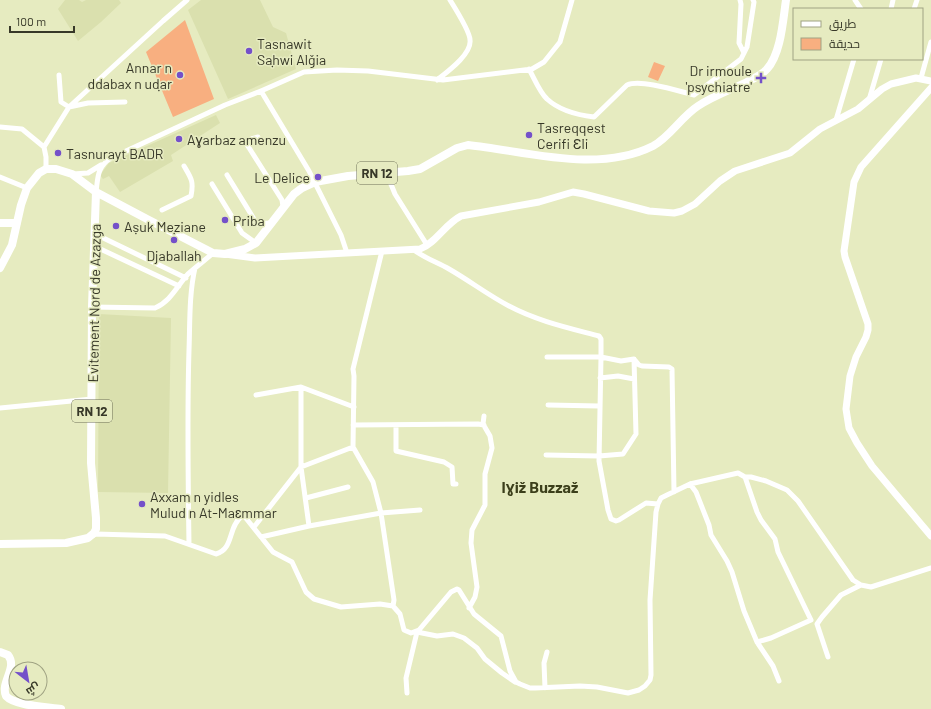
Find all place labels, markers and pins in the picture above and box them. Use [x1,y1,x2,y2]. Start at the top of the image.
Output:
place label: Tasnawit Saḥwi Alǧia [257,35,326,68]
marker: Tasnawit Saḥwi Alǧia [244,46,254,56]
place label: Annar n ddabax n uḍar [88,59,172,92]
place label: Dr irmoule 'psychiatre' [686,62,752,95]
marker: Annar n ddabax n uḍar [175,70,185,80]
marker: Dr irmoule 'psychiatre' [755,72,767,84]
place label: Tasreqqest Cerifi Ɛli [537,119,606,152]
marker: Tasreqqest Cerifi Ɛli [524,130,534,140]
place label: Aɣarbaz amenzu [187,131,286,148]
marker: Aɣarbaz amenzu [174,134,184,144]
place label: Tasnurayt BADR [66,145,163,162]
marker: Tasnurayt BADR [53,148,63,158]
place label: Le Delice [254,169,310,186]
marker: Le Delice [313,172,323,182]
place label: Priba [233,212,265,229]
marker: Priba [220,215,230,225]
place label: Aṣuk Meẓiane [124,218,206,235]
marker: Aṣuk Meẓiane [111,221,121,231]
marker: Djaballah [169,235,179,245]
place label: Djaballah [146,247,202,264]
place label: Axxam n yidles Mulud n At-Maɛmmar [150,488,277,521]
marker: Axxam n yidles Mulud n At-Maɛmmar [137,499,147,509]

